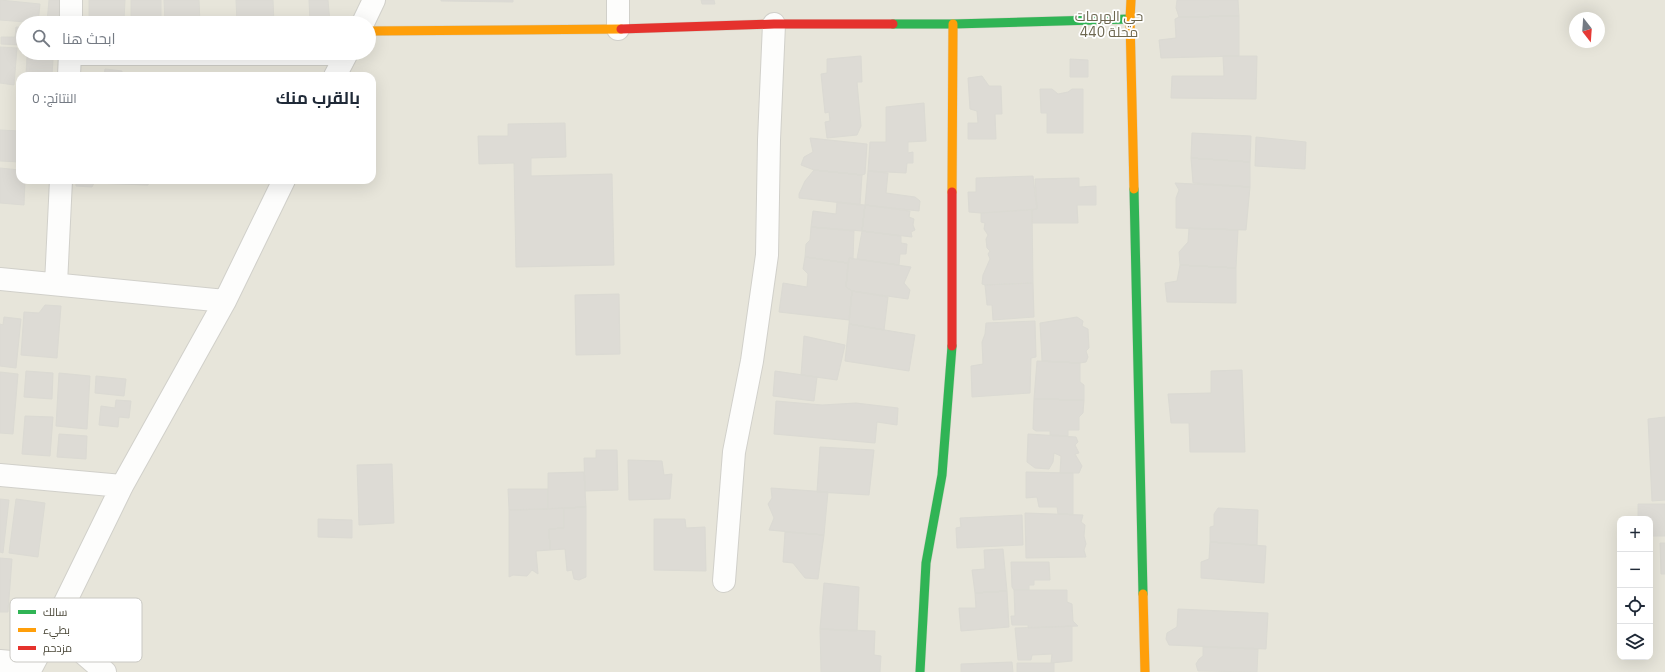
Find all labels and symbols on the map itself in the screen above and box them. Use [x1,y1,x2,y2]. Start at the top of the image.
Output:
district label: حي الهرمات محلة 440 [1075,7,1143,41]
north arrow [1569,12,1605,48]
legend [10,598,142,662]
text: سالك [43,605,67,619]
text: بطيء [43,623,70,639]
text: مزدحم [43,641,72,656]

